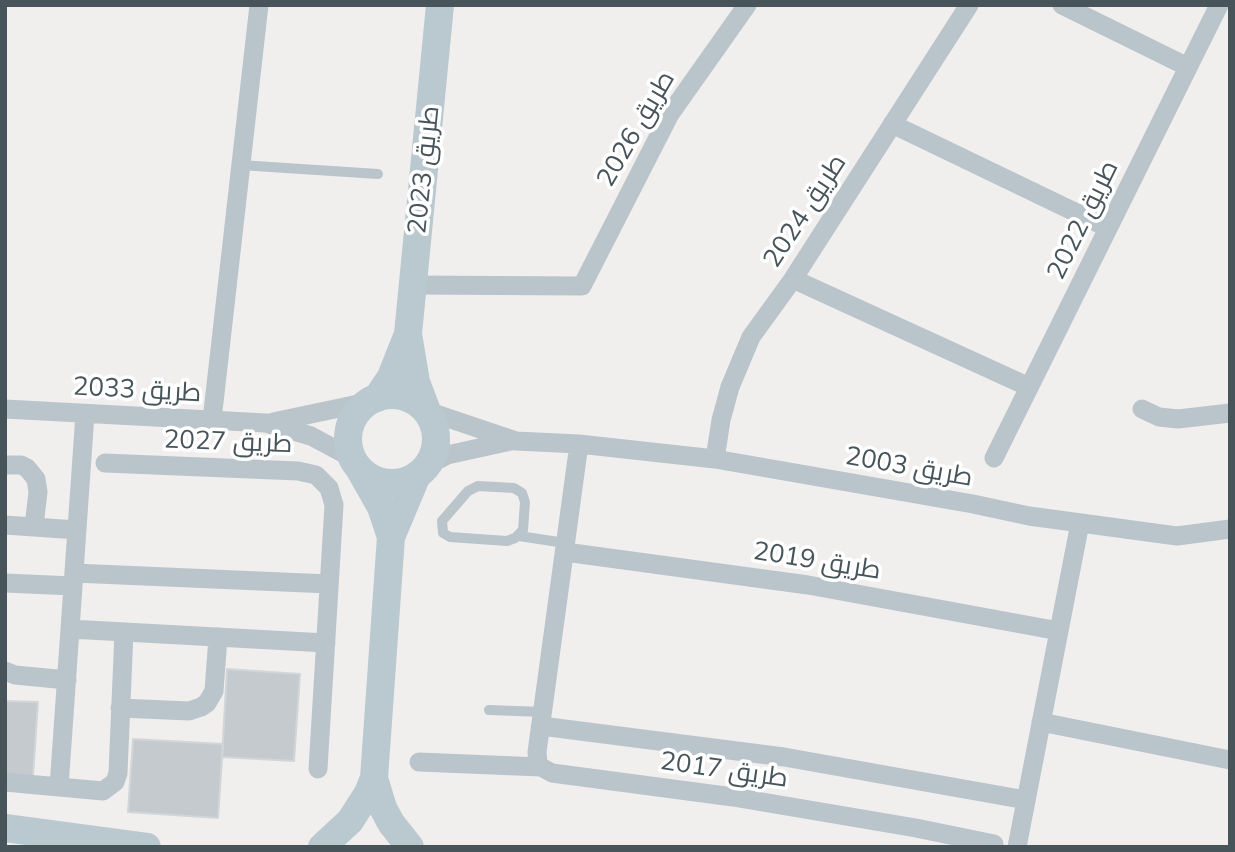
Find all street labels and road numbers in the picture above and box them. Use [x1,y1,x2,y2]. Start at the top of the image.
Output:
street label: طريق 2026 [590,66,682,192]
street label: طريق 2023 [402,104,446,236]
street label: طريق 2024 [757,149,853,273]
street label: طريق 2022 [1041,155,1125,285]
street label: طريق 2033 [72,371,202,409]
street label: طريق 2027 [163,424,293,460]
street label: طريق 2003 [843,440,975,494]
street label: طريق 2019 [751,536,883,586]
street label: طريق 2017 [658,746,790,794]

